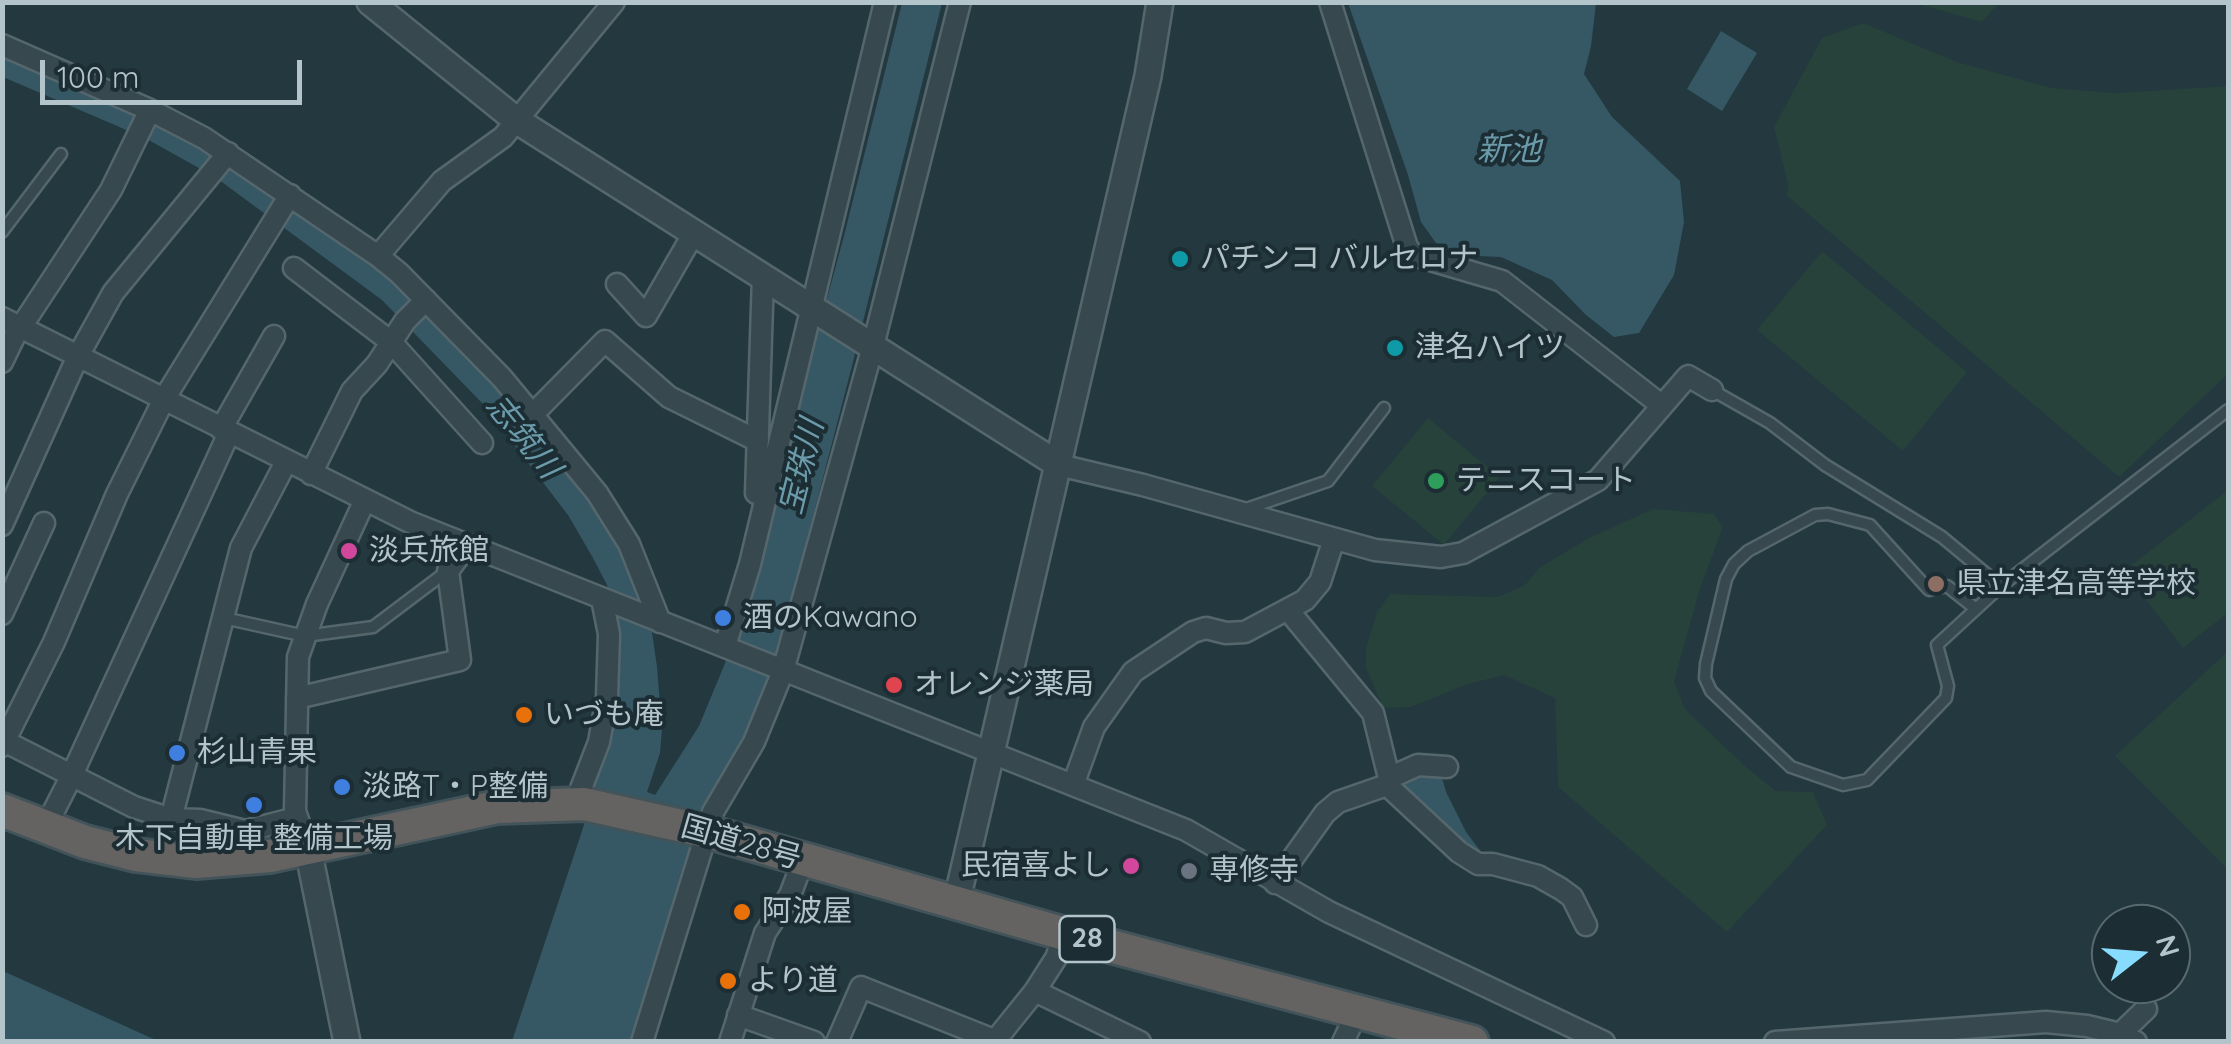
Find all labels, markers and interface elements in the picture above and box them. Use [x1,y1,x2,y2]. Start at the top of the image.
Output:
scale bar [45,40,308,102]
text: 100 m [57,58,139,96]
water label: 新池 [1477,131,1541,169]
place label: パチンコ バルセロナ [1200,241,1478,277]
marker: パチンコ バルセロナ [1169,248,1191,270]
place label: 津名ハイツ [1415,330,1565,366]
marker: 津名ハイツ [1384,337,1406,359]
water label: 志筑川 [478,388,568,486]
water label: 宝珠川 [772,416,832,518]
place label: テニスコート [1456,463,1636,499]
marker: テニスコート [1425,470,1447,492]
place label: 淡兵旅館 [369,533,489,569]
marker: 淡兵旅館 [338,540,360,562]
place label: 県立津名高等学校 [1956,566,2196,602]
marker: 県立津名高等学校 [1925,573,1947,595]
place label: 酒のKawano [743,600,918,636]
marker: 酒のKawano [712,607,734,629]
place label: オレンジ薬局 [914,667,1094,703]
marker: オレンジ薬局 [883,674,905,696]
place label: いづも庵 [544,697,664,733]
marker: いづも庵 [513,704,535,726]
place label: 杉山青果 [197,735,317,771]
marker: 杉山青果 [166,742,188,764]
place label: 淡路T・P整備 [362,769,548,805]
marker: 淡路T・P整備 [331,776,353,798]
marker: 木下自動車 整備工場 [243,794,265,816]
street label: 国道28号 [677,809,805,877]
place label: 木下自動車 整備工場 [115,821,393,857]
place label: 民宿喜よし [961,848,1111,884]
place label: 専修寺 [1209,853,1299,889]
marker: 民宿喜よし [1120,855,1142,877]
marker: 専修寺 [1178,860,1200,882]
place label: 阿波屋 [762,894,852,930]
marker: 阿波屋 [731,901,753,923]
north arrow [2091,904,2191,1004]
road number: 28 [1060,916,1114,962]
text: N [2149,931,2188,961]
place label: より道 [748,963,838,999]
marker: より道 [717,970,739,992]

